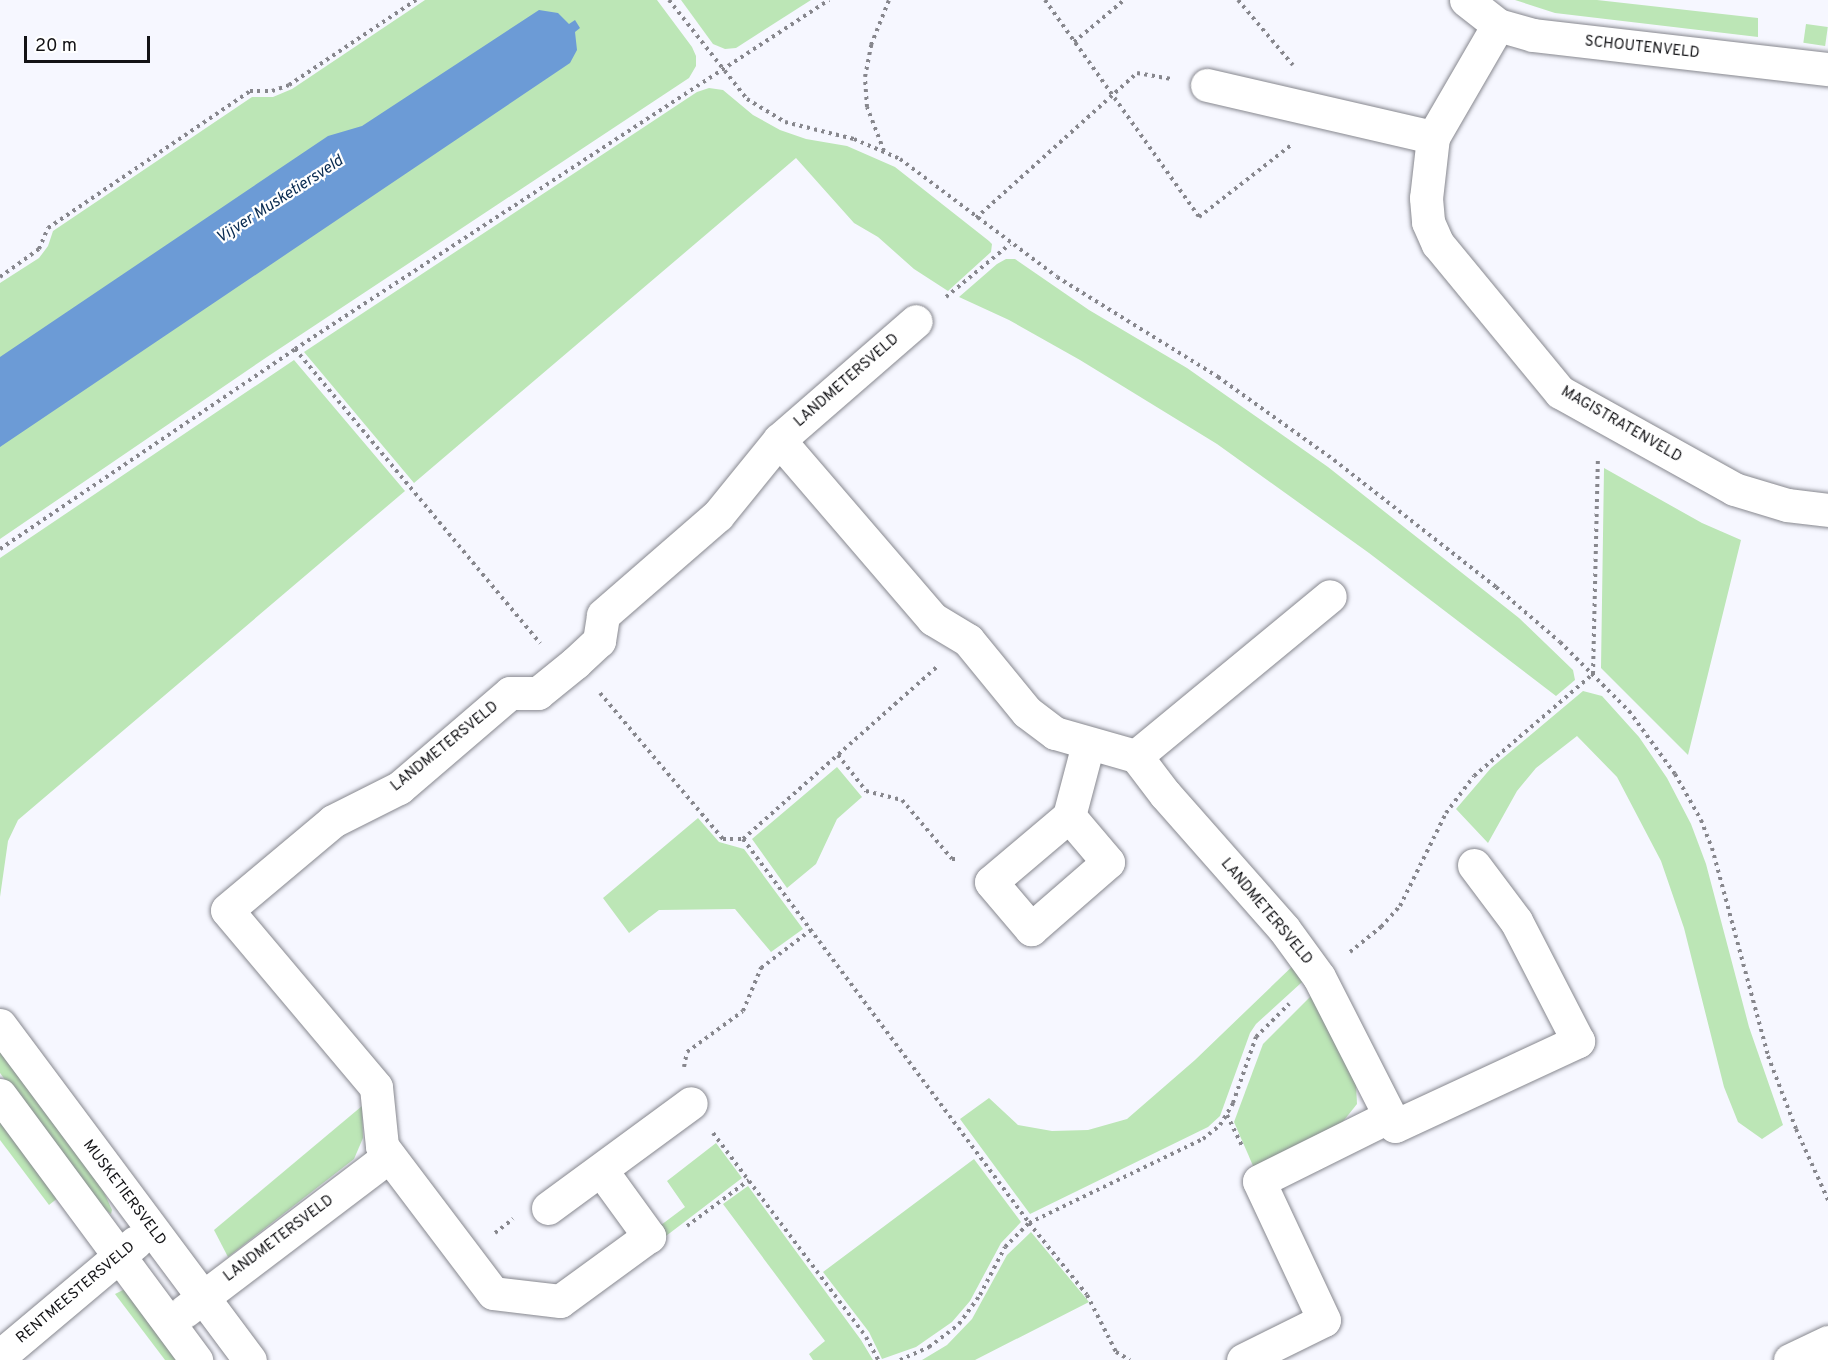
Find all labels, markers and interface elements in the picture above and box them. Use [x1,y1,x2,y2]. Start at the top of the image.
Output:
scale bar [27,24,153,62]
street label: SCHOUTENVELD [1584,33,1700,63]
text: 20 m [35,35,77,58]
water label: Vijver Musketiersveld [213,152,347,248]
street label: LANDMETERSVELD [791,331,903,431]
street label: MAGISTRATENVELD [1557,383,1685,467]
street label: LANDMETERSVELD [388,698,502,796]
street label: LANDMETERSVELD [1216,855,1316,969]
street label: MUSKETIERSVELD [79,1137,169,1249]
street label: LANDMETERSVELD [220,1192,338,1286]
street label: RENTMEESTERSVELD [13,1238,139,1348]

